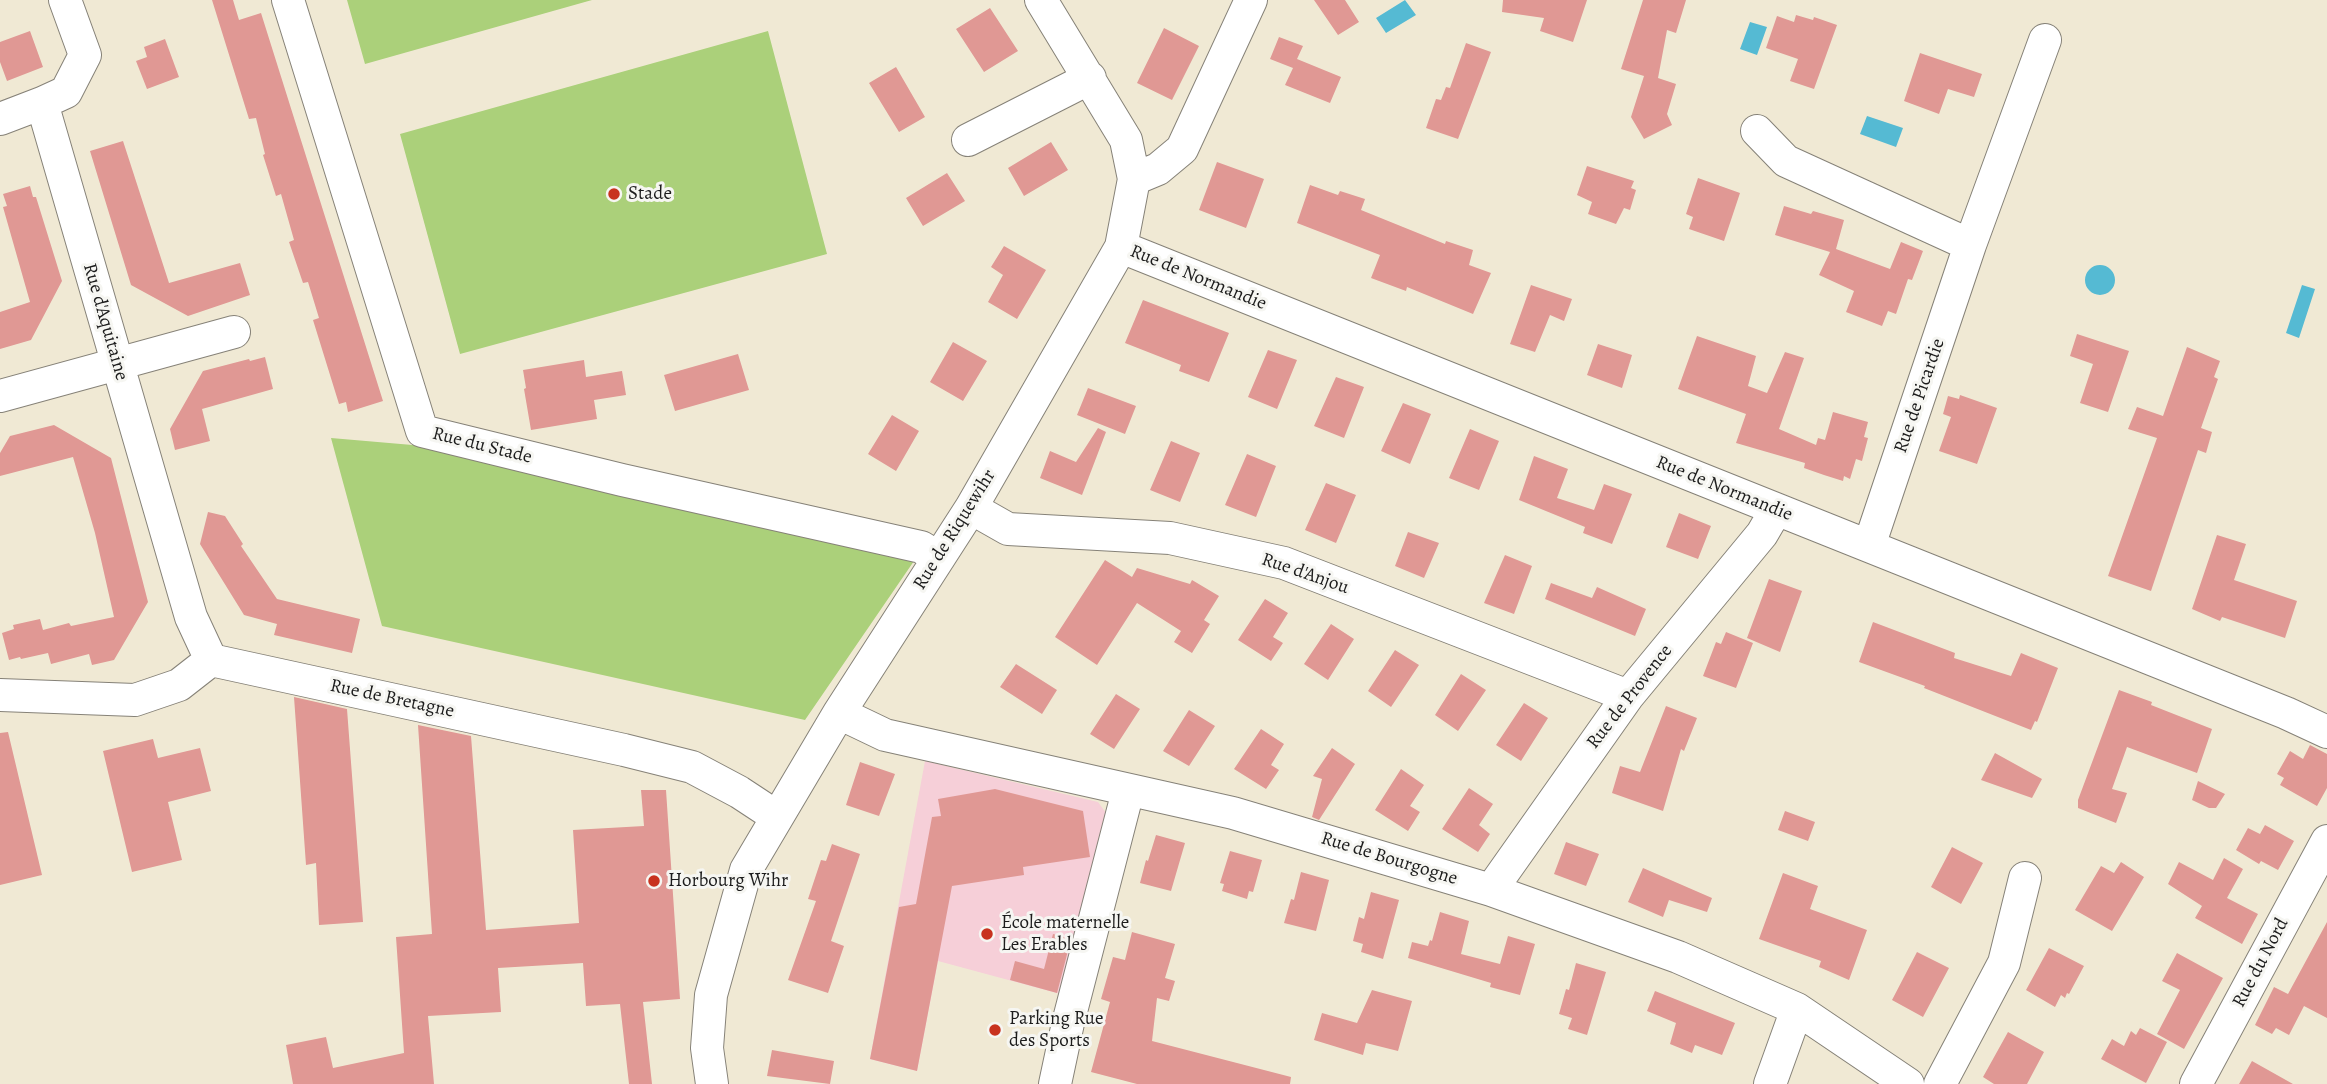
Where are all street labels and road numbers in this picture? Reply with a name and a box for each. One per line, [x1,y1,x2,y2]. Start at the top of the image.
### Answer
street label: Rue de Normandie [1126,240,1270,316]
street label: Rue d'Aquitaine [77,261,133,383]
street label: Rue de Picardie [1890,336,1950,456]
street label: Rue du Stade [430,423,534,469]
street label: Rue de Normandie [1652,451,1796,527]
street label: Rue de Riquewihr [909,466,1001,594]
street label: Rue d'Anjou [1258,548,1352,600]
street label: Rue de Provence [1582,640,1678,754]
street label: Rue de Bretagne [328,675,456,723]
street label: Rue de Bourgogne [1318,827,1460,891]
street label: Rue du Nord [2228,914,2294,1012]

